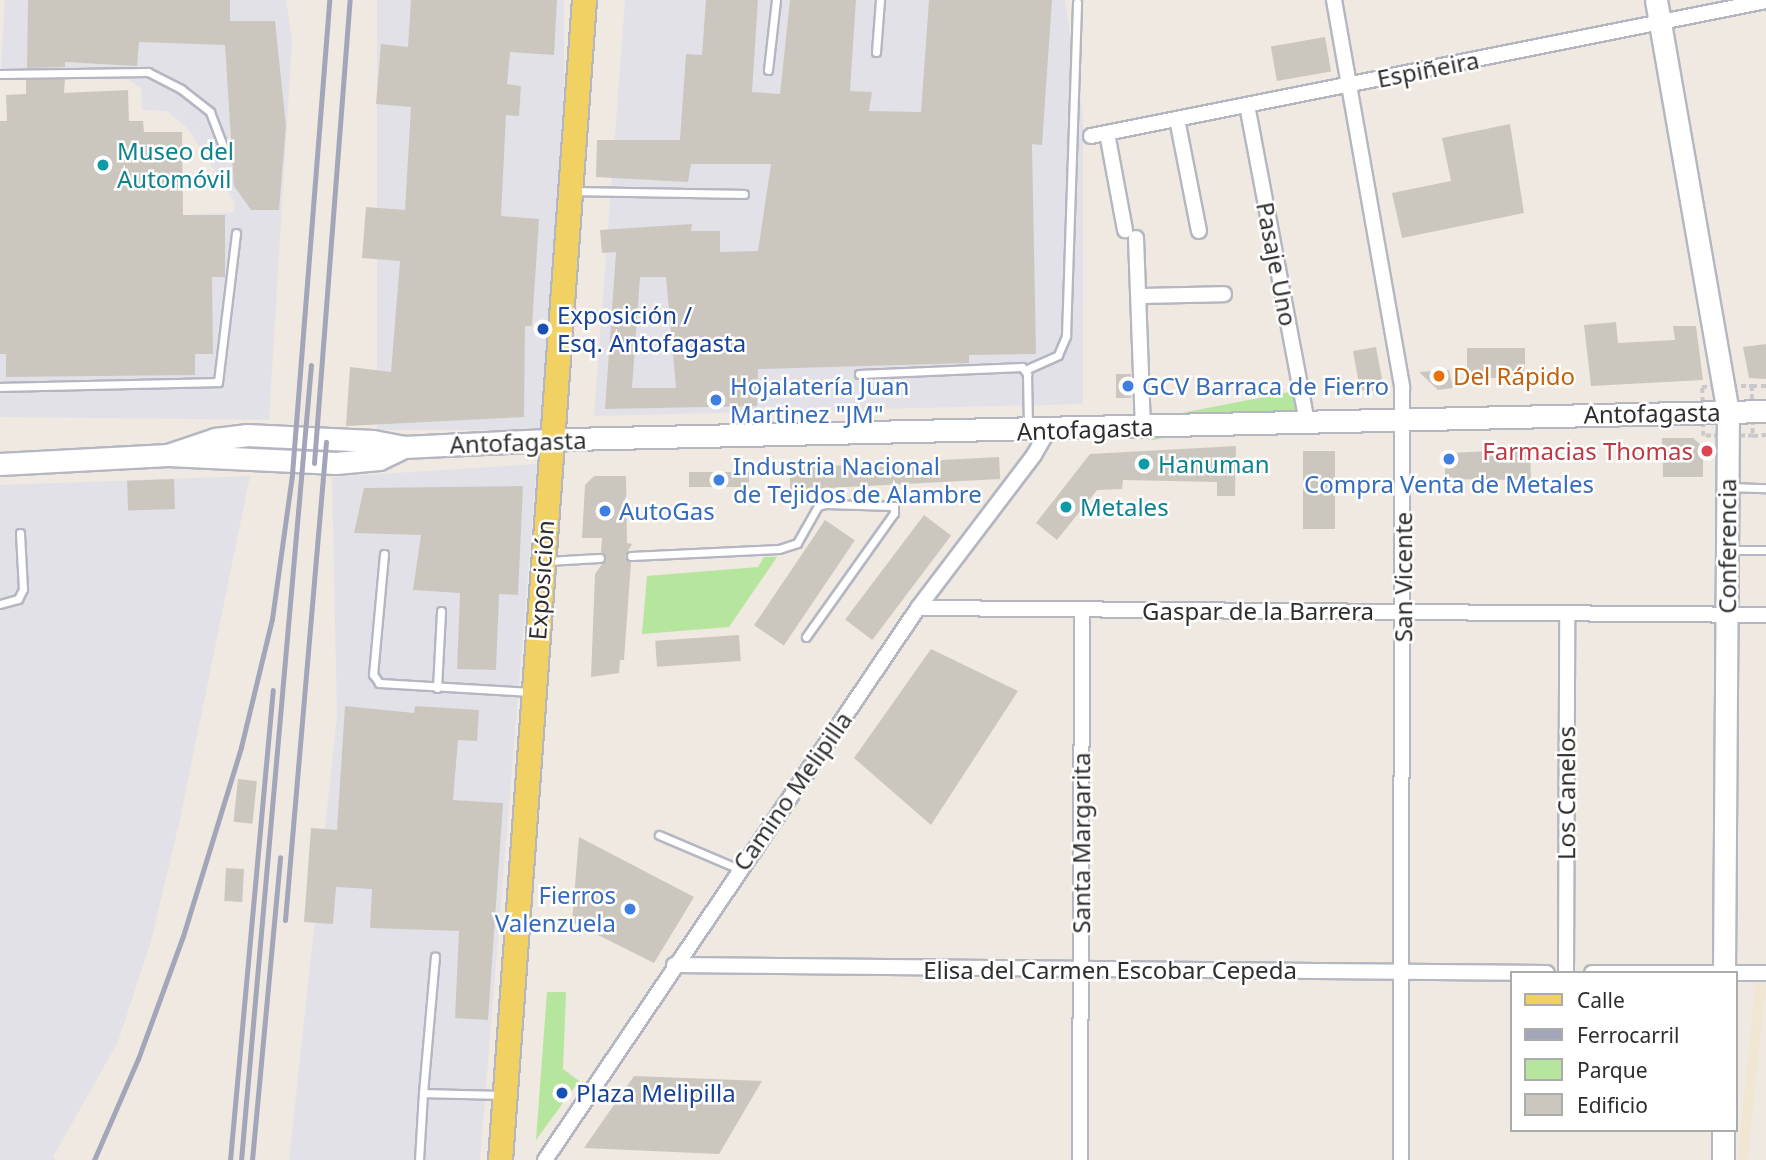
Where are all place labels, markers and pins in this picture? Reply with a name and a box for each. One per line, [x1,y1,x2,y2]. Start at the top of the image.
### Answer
place label: Museo del Automóvil [117,137,234,193]
marker: Museo del Automóvil [95,157,111,173]
place label: Exposición / Esq. Antofagasta [557,301,746,357]
marker: Exposición / Esq. Antofagasta [535,321,551,337]
place label: Del Rápido [1453,362,1575,390]
marker: Del Rápido [1431,368,1447,384]
place label: Hojalatería Juan Martinez "JM" [730,372,909,428]
place label: GCV Barraca de Fierro [1142,372,1389,400]
marker: GCV Barraca de Fierro [1120,378,1136,394]
marker: Hojalatería Juan Martinez "JM" [708,392,724,408]
place label: Farmacias Thomas [1482,437,1693,465]
marker: Farmacias Thomas [1699,443,1715,459]
place label: Hanuman [1158,450,1270,478]
marker: Compra Venta de Metales [1441,451,1457,467]
place label: Industria Nacional de Tejidos de Alambre [733,452,982,508]
marker: Hanuman [1136,456,1152,472]
place label: Compra Venta de Metales [1304,470,1594,498]
marker: Industria Nacional de Tejidos de Alambre [711,472,727,488]
place label: Metales [1080,493,1169,521]
place label: AutoGas [619,497,715,525]
marker: Metales [1058,499,1074,515]
marker: AutoGas [597,503,613,519]
place label: Fierros Valenzuela [495,881,616,937]
marker: Fierros Valenzuela [622,901,638,917]
place label: Plaza Melipilla [576,1079,736,1107]
marker: Plaza Melipilla [554,1085,570,1101]

